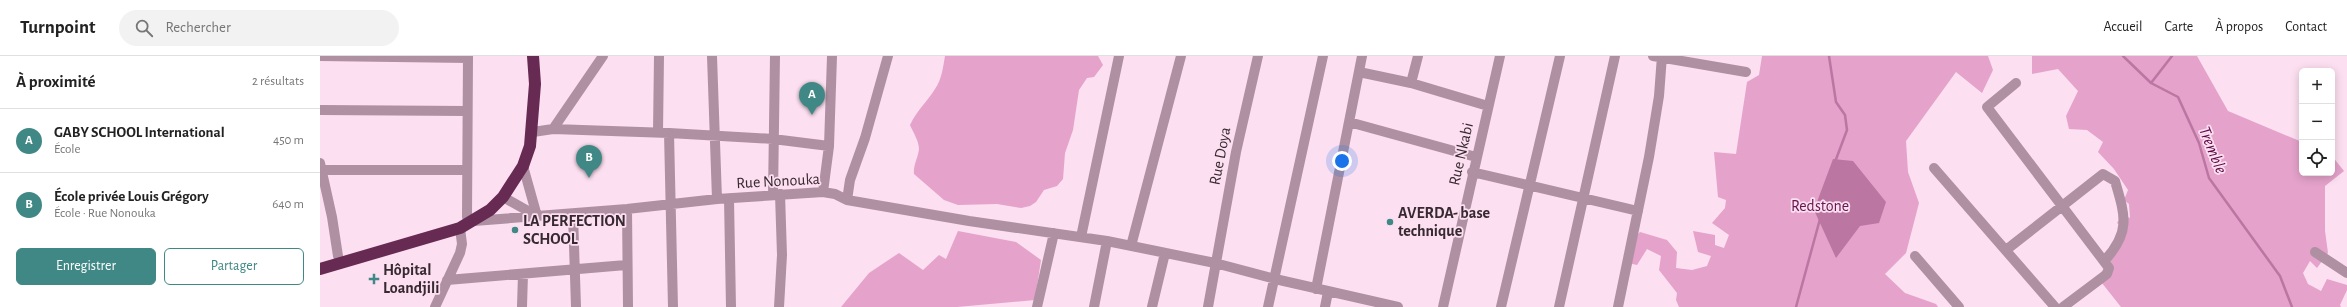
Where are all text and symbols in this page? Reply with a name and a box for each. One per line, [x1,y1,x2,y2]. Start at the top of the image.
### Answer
search box [119,10,399,46]
icon: search [133,17,155,39]
text: Turnpoint [20,18,95,37]
text: Rechercher [165,20,231,35]
text: Accueil [2103,20,2142,34]
text: Carte [2164,20,2193,34]
text: À propos [2215,20,2263,34]
text: Contact [2285,20,2327,34]
map controls [2299,68,2335,176]
button: + [2299,68,2335,104]
text: À proximité [16,73,96,90]
text: 2 résultats [252,75,304,88]
pin: A [799,82,825,115]
button: − [2299,104,2335,140]
street label: Rue Nkabi [1446,121,1476,187]
water label: Tremble [2196,124,2230,176]
text: GABY SCHOOL International [54,125,225,140]
street label: Rue Doya [1207,126,1234,187]
text: A [25,134,33,147]
text: 450 m [273,134,304,147]
button: locate [2299,140,2335,176]
text: École [54,143,81,156]
pin: B [576,145,602,178]
your location [1332,151,1352,171]
street label: Rue Nonouka [736,171,820,191]
text: École privée Louis Grégory [54,189,209,204]
text: B [25,198,33,211]
text: 640 m [272,198,304,211]
park label: Redstone [1791,198,1849,214]
place label: AVERDA- base technique [1398,205,1491,239]
text: École · Rue Nonouka [54,207,156,220]
place label: LA PERFECTION SCHOOL [523,213,626,247]
marker: AVERDA- base technique [1385,217,1395,227]
marker: LA PERFECTION SCHOOL [510,225,520,235]
button: Enregistrer [16,248,156,285]
button: Partager [164,248,304,285]
place label: Hôpital Loandjili [383,262,439,297]
marker: Hôpital Loandjili [368,273,380,285]

